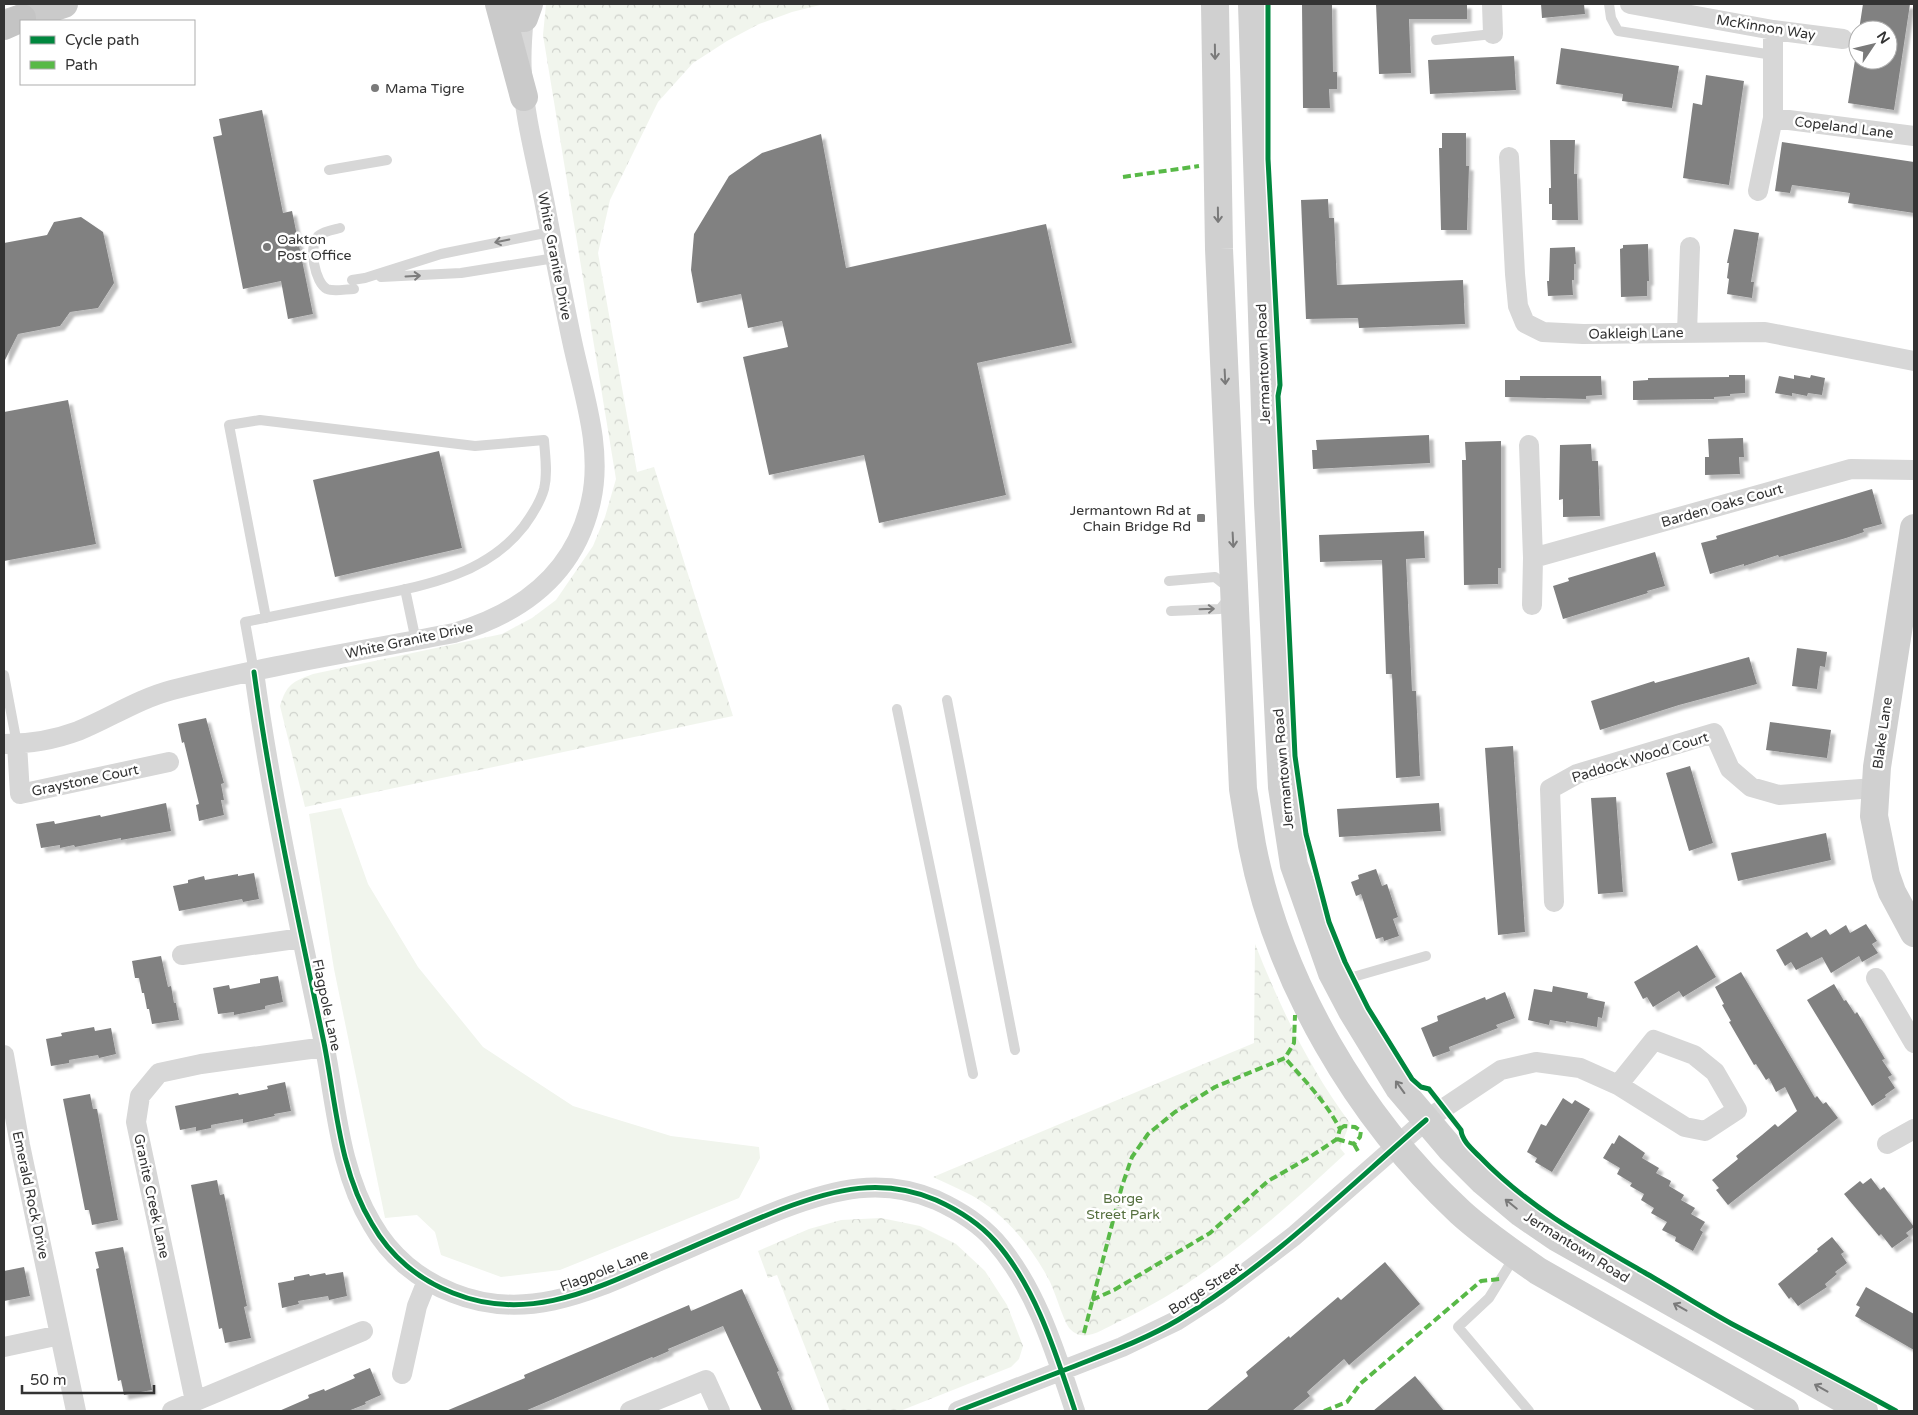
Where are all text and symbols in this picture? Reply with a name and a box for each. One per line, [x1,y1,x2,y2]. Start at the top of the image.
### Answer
street label: McKinnon Way [1715,11,1817,44]
legend [20,20,195,85]
north arrow [1848,20,1898,70]
text: N [1873,28,1893,47]
text: Cycle path [65,31,139,49]
one-way arrow [1211,44,1220,60]
text: Path [65,56,98,74]
place label: Mama Tigre [385,80,465,97]
marker: Mama Tigre [369,82,381,94]
street label: Copeland Lane [1794,113,1894,142]
street label: White Granite Drive [534,191,575,322]
one-way arrow [1213,206,1223,223]
place label: Oakton Post Office [277,231,352,264]
one-way arrow [495,237,511,246]
marker: Oakton Post Office [261,241,273,253]
one-way arrow [405,271,421,280]
street label: Jermantown Road [1253,303,1274,425]
street label: Oakleigh Lane [1588,324,1684,343]
one-way arrow [1220,369,1230,385]
street label: Barden Oaks Court [1659,480,1786,531]
place label: Jermantown Rd at Chain Bridge Rd [1070,502,1192,535]
marker: Jermantown Rd at Chain Bridge Rd [1195,512,1207,524]
one-way arrow [1228,531,1237,547]
one-way arrow [1199,605,1215,614]
street label: White Granite Drive [344,619,475,662]
street label: Blake Lane [1869,696,1896,770]
street label: Jermantown Road [1270,708,1297,830]
street label: Paddock Wood Court [1570,728,1711,786]
street label: Graystone Court [30,761,141,800]
street label: Flagpole Lane [308,958,345,1053]
one-way arrow [1394,1081,1405,1094]
street label: Emerald Rock Drive [9,1130,52,1261]
street label: Granite Creek Lane [130,1132,173,1260]
park label: Borge Street Park [1086,1190,1160,1223]
one-way arrow [1505,1199,1518,1210]
street label: Jermantown Road [1521,1208,1633,1287]
street label: Flagpole Lane [558,1246,651,1295]
street label: Borge Street [1166,1258,1246,1318]
one-way arrow [1673,1302,1688,1311]
scale bar [22,1362,155,1394]
text: 50 m [30,1371,67,1389]
one-way arrow [1814,1382,1829,1392]

